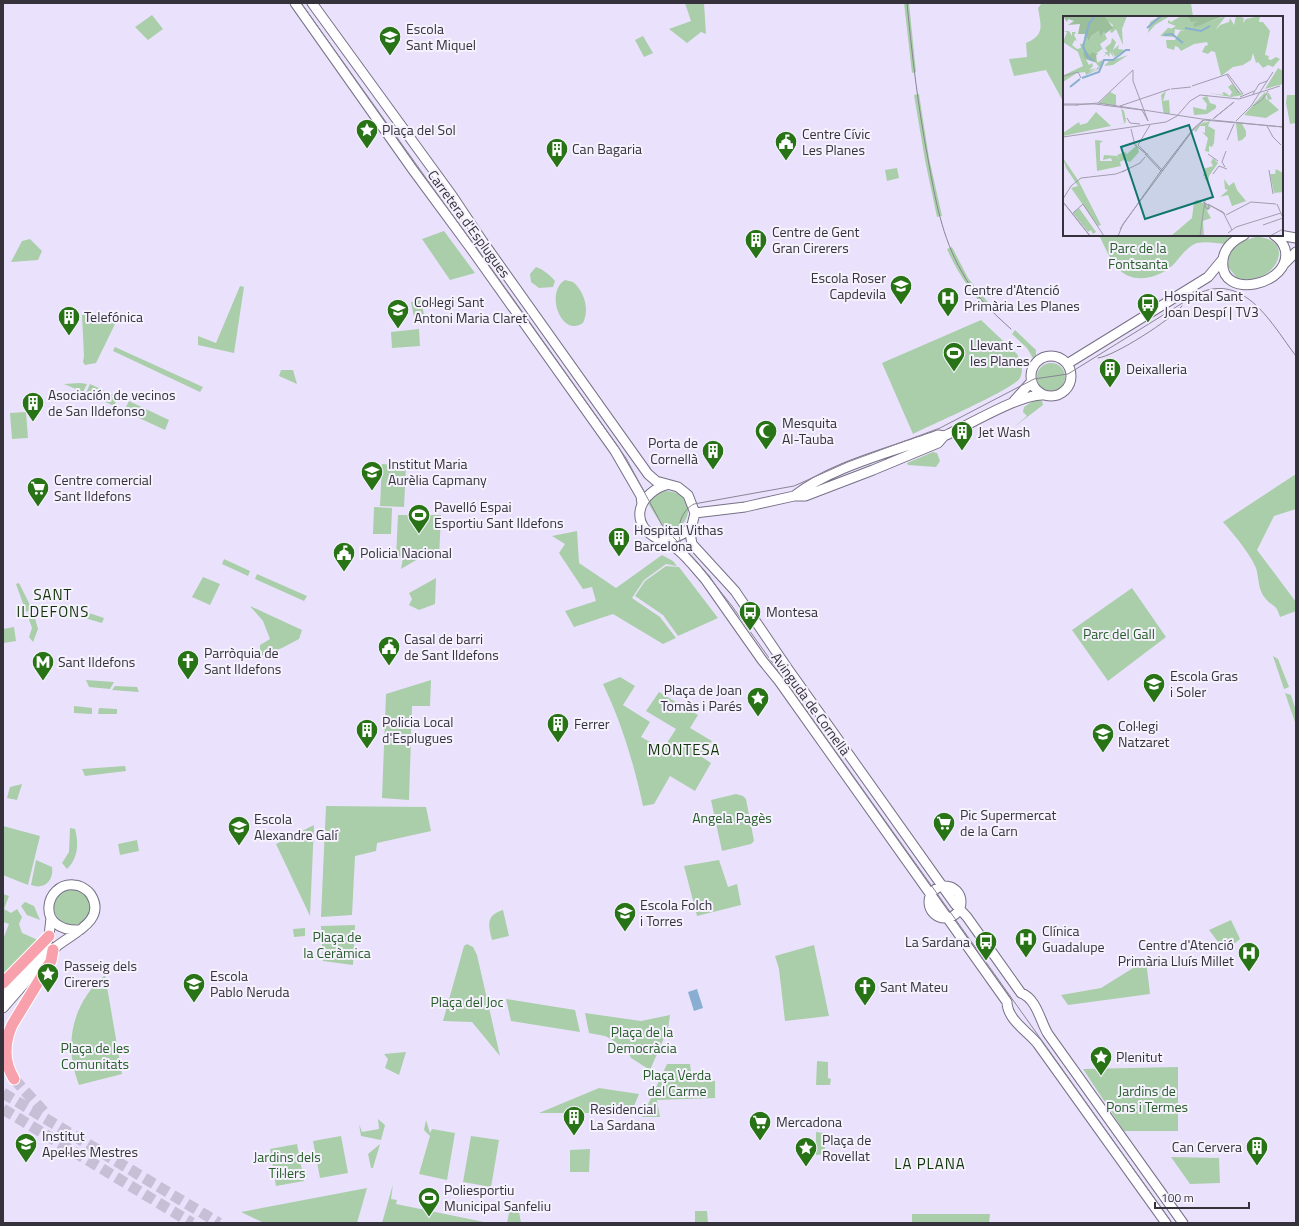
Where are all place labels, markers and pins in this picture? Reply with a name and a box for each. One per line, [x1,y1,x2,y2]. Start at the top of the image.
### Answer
place label: Escola Sant Miquel [406,18,476,55]
school or university icon: Escola Sant Miquel [377,24,403,57]
place icon: Plaça del Sol [354,117,380,150]
place label: Plaça del Sol [382,119,456,140]
place label: Centre Cívic Les Planes [802,123,870,160]
public building icon: Centre Cívic Les Planes [773,129,799,162]
building icon: Can Bagaria [544,136,570,169]
place label: Can Bagaria [572,138,642,159]
place label: Centre de Gent Gran Cirerers [772,221,860,258]
building icon: Centre de Gent Gran Cirerers [743,227,769,260]
place label: Escola Roser Capdevila [811,267,886,304]
school or university icon: Escola Roser Capdevila [888,273,914,306]
place label: Centre d'Atenció Primària Les Planes [964,279,1080,316]
hospital icon: Centre d'Atenció Primària Les Planes [935,285,961,318]
place label: Hospital Sant Joan Despí | TV3 [1164,285,1259,322]
place label: Col·legi Sant Antoni Maria Claret [414,291,527,328]
bus stop icon: Hospital Sant Joan Despí | TV3 [1135,291,1161,324]
school or university icon: Col·legi Sant Antoni Maria Claret [385,297,411,330]
building icon: Telefónica [56,304,82,337]
place label: Telefónica [84,306,143,327]
place label: Llevant - les Planes [970,334,1030,371]
sports icon: Llevant - les Planes [941,340,967,373]
building icon: Deixalleria [1097,356,1123,389]
place label: Deixalleria [1126,358,1187,379]
place label: Asociación de vecinos de San Ildefonso [48,384,175,421]
building icon: Asociación de vecinos de San Ildefonso [20,390,46,423]
place label: Mesquita Al-Tauba [782,412,837,449]
mosque icon: Mesquita Al-Tauba [753,418,779,451]
building icon: Jet Wash [949,419,975,452]
place label: Jet Wash [978,421,1030,442]
place label: Porta de Cornellà [648,432,698,469]
building icon: Porta de Cornellà [700,438,726,471]
place label: Institut Maria Aurèlia Capmany [388,453,487,490]
school or university icon: Institut Maria Aurèlia Capmany [359,459,385,492]
place label: Centre comercial Sant Ildefons [54,469,152,506]
supermarket icon: Centre comercial Sant Ildefons [25,475,51,508]
place label: Pavelló Espai Esportiu Sant Ildefons [434,496,564,533]
sports icon: Pavelló Espai Esportiu Sant Ildefons [406,502,432,535]
place label: Hospital Vithas Barcelona [634,519,723,556]
building icon: Hospital Vithas Barcelona [606,525,632,558]
public building icon: Policia Nacional [331,540,357,573]
place label: Policia Nacional [360,542,452,563]
bus stop icon: Montesa [737,599,763,632]
place label: Montesa [766,601,818,622]
place label: Casal de barri de Sant Ildefons [404,628,499,665]
public building icon: Casal de barri de Sant Ildefons [376,634,402,667]
place label: Parròquia de Sant Ildefons [204,642,281,679]
church icon: Parròquia de Sant Ildefons [175,648,201,681]
metro station icon: Sant Ildefons [30,649,56,682]
place label: Sant Ildefons [58,651,135,672]
place label: Escola Gras i Soler [1170,665,1238,702]
school or university icon: Escola Gras i Soler [1141,671,1167,704]
place label: Plaça de Joan Tomàs i Parés [661,679,742,716]
place icon: Plaça de Joan Tomàs i Parés [745,685,771,718]
place label: Policia Local d'Esplugues [382,711,454,748]
building icon: Ferrer [545,711,571,744]
place label: Ferrer [574,713,610,734]
place label: Col·legi Natzaret [1118,715,1170,752]
building icon: Policia Local d'Esplugues [354,717,380,750]
school or university icon: Col·legi Natzaret [1090,721,1116,754]
place label: Pic Supermercat de la Carn [960,804,1056,841]
place label: Escola Alexandre Galí [254,808,339,845]
supermarket icon: Pic Supermercat de la Carn [931,810,957,843]
school or university icon: Escola Alexandre Galí [226,814,252,847]
place label: Escola Folch i Torres [640,894,712,931]
school or university icon: Escola Folch i Torres [612,900,638,933]
place label: Clínica Guadalupe [1042,920,1105,957]
hospital icon: Clínica Guadalupe [1013,926,1039,959]
bus stop icon: La Sardana [973,929,999,962]
place label: La Sardana [905,931,970,952]
place label: Centre d'Atenció Primària Lluís Millet [1118,934,1234,971]
hospital icon: Centre d'Atenció Primària Lluís Millet [1236,940,1262,973]
place label: Passeig dels Cirerers [64,955,137,992]
place icon: Passeig dels Cirerers [35,961,61,994]
place label: Escola Pablo Neruda [210,965,289,1002]
school or university icon: Escola Pablo Neruda [181,971,207,1004]
church icon: Sant Mateu [852,974,878,1007]
place label: Sant Mateu [880,976,948,997]
place icon: Plenitut [1088,1044,1114,1077]
place label: Plenitut [1116,1046,1163,1067]
place label: Residencial La Sardana [590,1098,657,1135]
building icon: Residencial La Sardana [561,1104,587,1137]
supermarket icon: Mercadona [747,1109,773,1142]
place label: Mercadona [776,1111,842,1132]
place label: Institut Apel·les Mestres [42,1125,138,1162]
place label: Plaça de Rovellat [822,1129,871,1166]
school or university icon: Institut Apel·les Mestres [13,1131,39,1164]
building icon: Can Cervera [1244,1134,1270,1167]
place icon: Plaça de Rovellat [793,1135,819,1168]
place label: Can Cervera [1172,1136,1242,1157]
place label: Poliesportiu Municipal Sanfeliu [444,1179,551,1216]
sports icon: Poliesportiu Municipal Sanfeliu [416,1185,442,1218]

